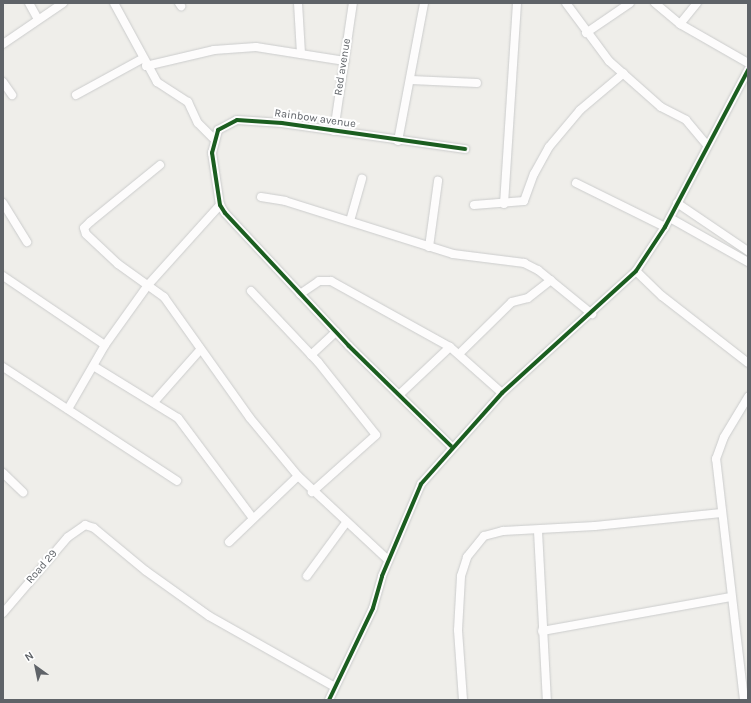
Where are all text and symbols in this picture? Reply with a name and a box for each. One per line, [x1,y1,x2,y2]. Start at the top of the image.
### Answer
street label: Red avenue [332,37,354,97]
street label: Rainbow avenue [273,107,357,131]
street label: Road 29 [24,547,60,587]
north arrow [16,647,56,687]
text: N [22,649,36,664]

